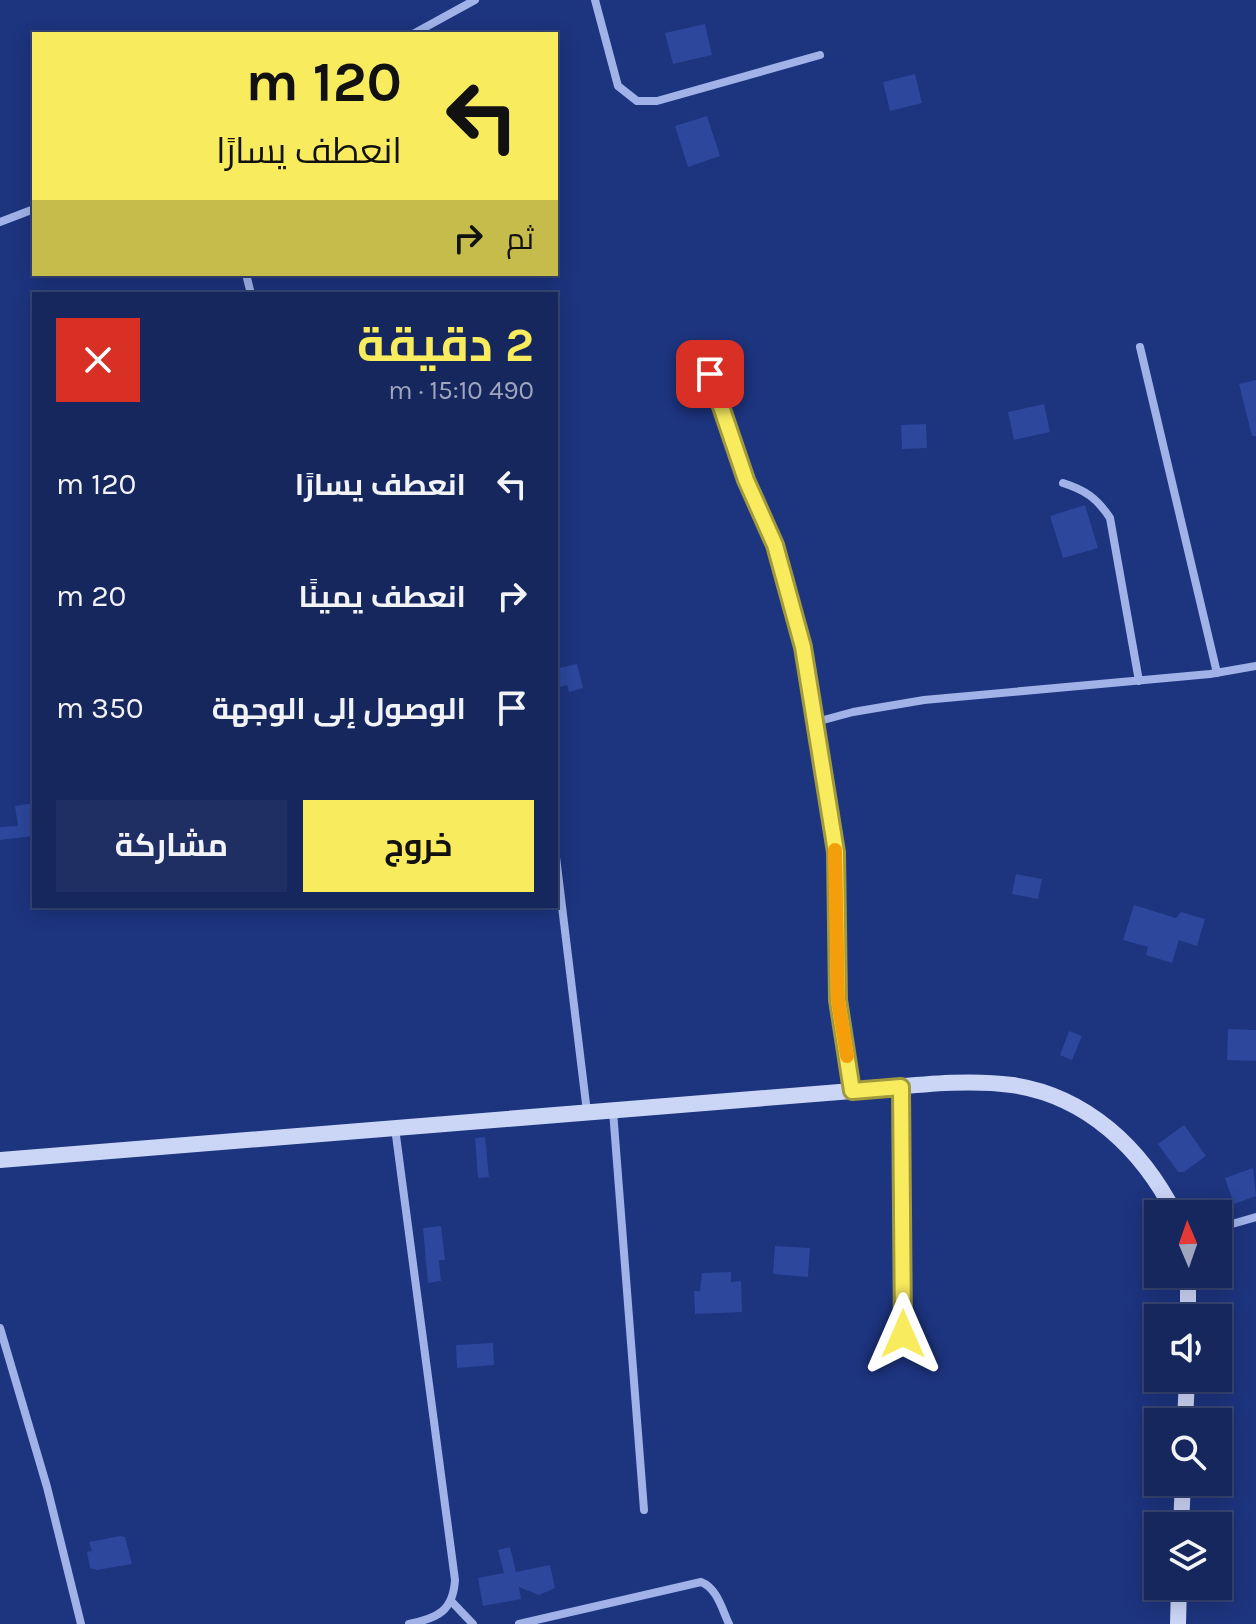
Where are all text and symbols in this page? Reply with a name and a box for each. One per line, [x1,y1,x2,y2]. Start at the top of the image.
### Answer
text: 120 m [245,49,402,114]
icon: left [430,64,534,168]
text: انعطف يسارًا [216,130,402,172]
icon: right [446,216,490,260]
text: ثم [506,221,534,257]
text: 2 دقيقة [357,317,534,373]
button: close [56,318,140,402]
pin [676,340,744,408]
icon: arrive [688,352,732,396]
text: 490 m · 15:10 [388,375,534,406]
icon: left [490,462,534,506]
text: 120 m [56,466,136,502]
text: انعطف يسارًا [295,467,466,503]
icon: right [490,574,534,618]
text: 20 m [56,578,126,614]
text: انعطف يمينًا [298,579,466,615]
icon: arrive [490,686,534,730]
text: 350 m [56,690,144,726]
text: الوصول إلى الوجهة [212,691,466,727]
button: مشاركة [56,800,287,892]
button: خروج [303,800,534,892]
north arrow [1144,1200,1232,1288]
map controls [1144,1200,1232,1600]
position arrow [861,1292,945,1376]
button: sound [1144,1304,1232,1392]
button: search [1144,1408,1232,1496]
button: layers [1144,1512,1232,1600]

